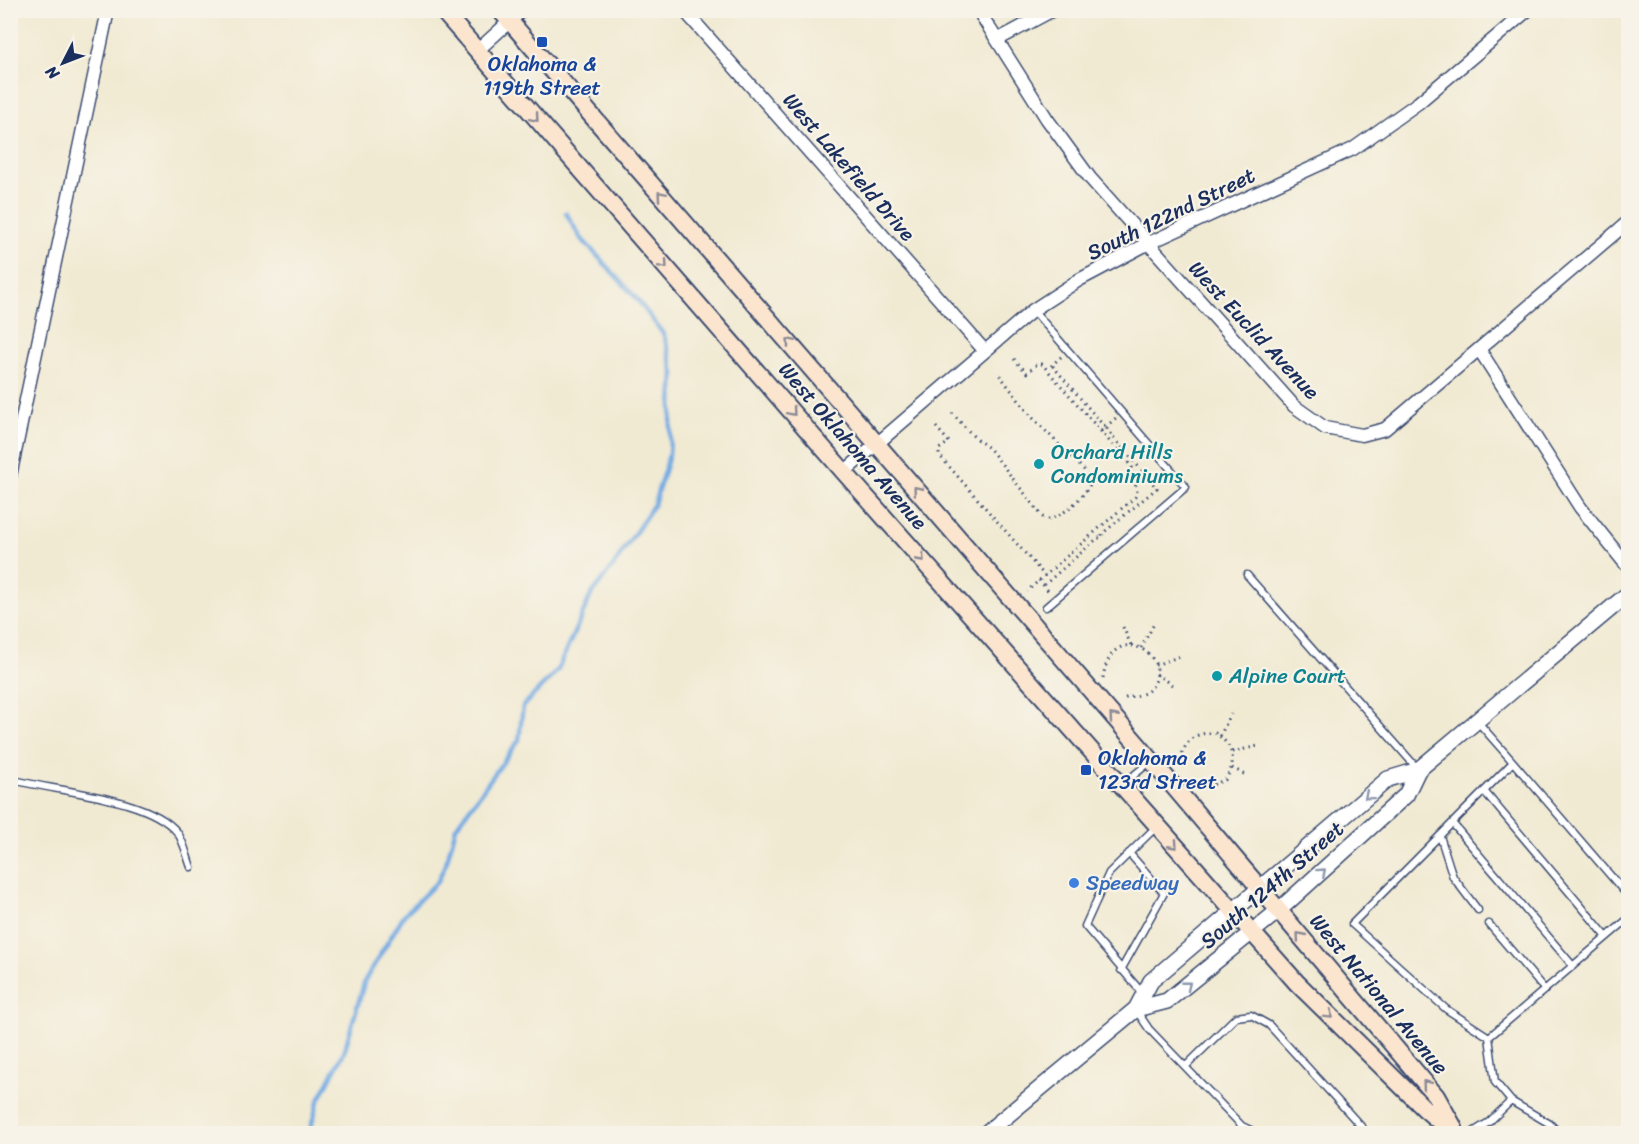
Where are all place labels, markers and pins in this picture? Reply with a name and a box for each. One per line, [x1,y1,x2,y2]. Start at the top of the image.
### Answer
marker: Oklahoma & 119th Street [535,35,549,49]
place label: Oklahoma & 119th Street [483,45,601,107]
place label: Orchard Hills Condominiums [1051,433,1183,495]
marker: Orchard Hills Condominiums [1032,457,1046,471]
place label: Alpine Court [1228,657,1346,695]
marker: Alpine Court [1210,669,1224,683]
place label: Oklahoma & 123rd Street [1098,739,1217,801]
marker: Oklahoma & 123rd Street [1079,763,1093,777]
place label: Speedway [1086,864,1179,902]
marker: Speedway [1067,876,1081,890]

